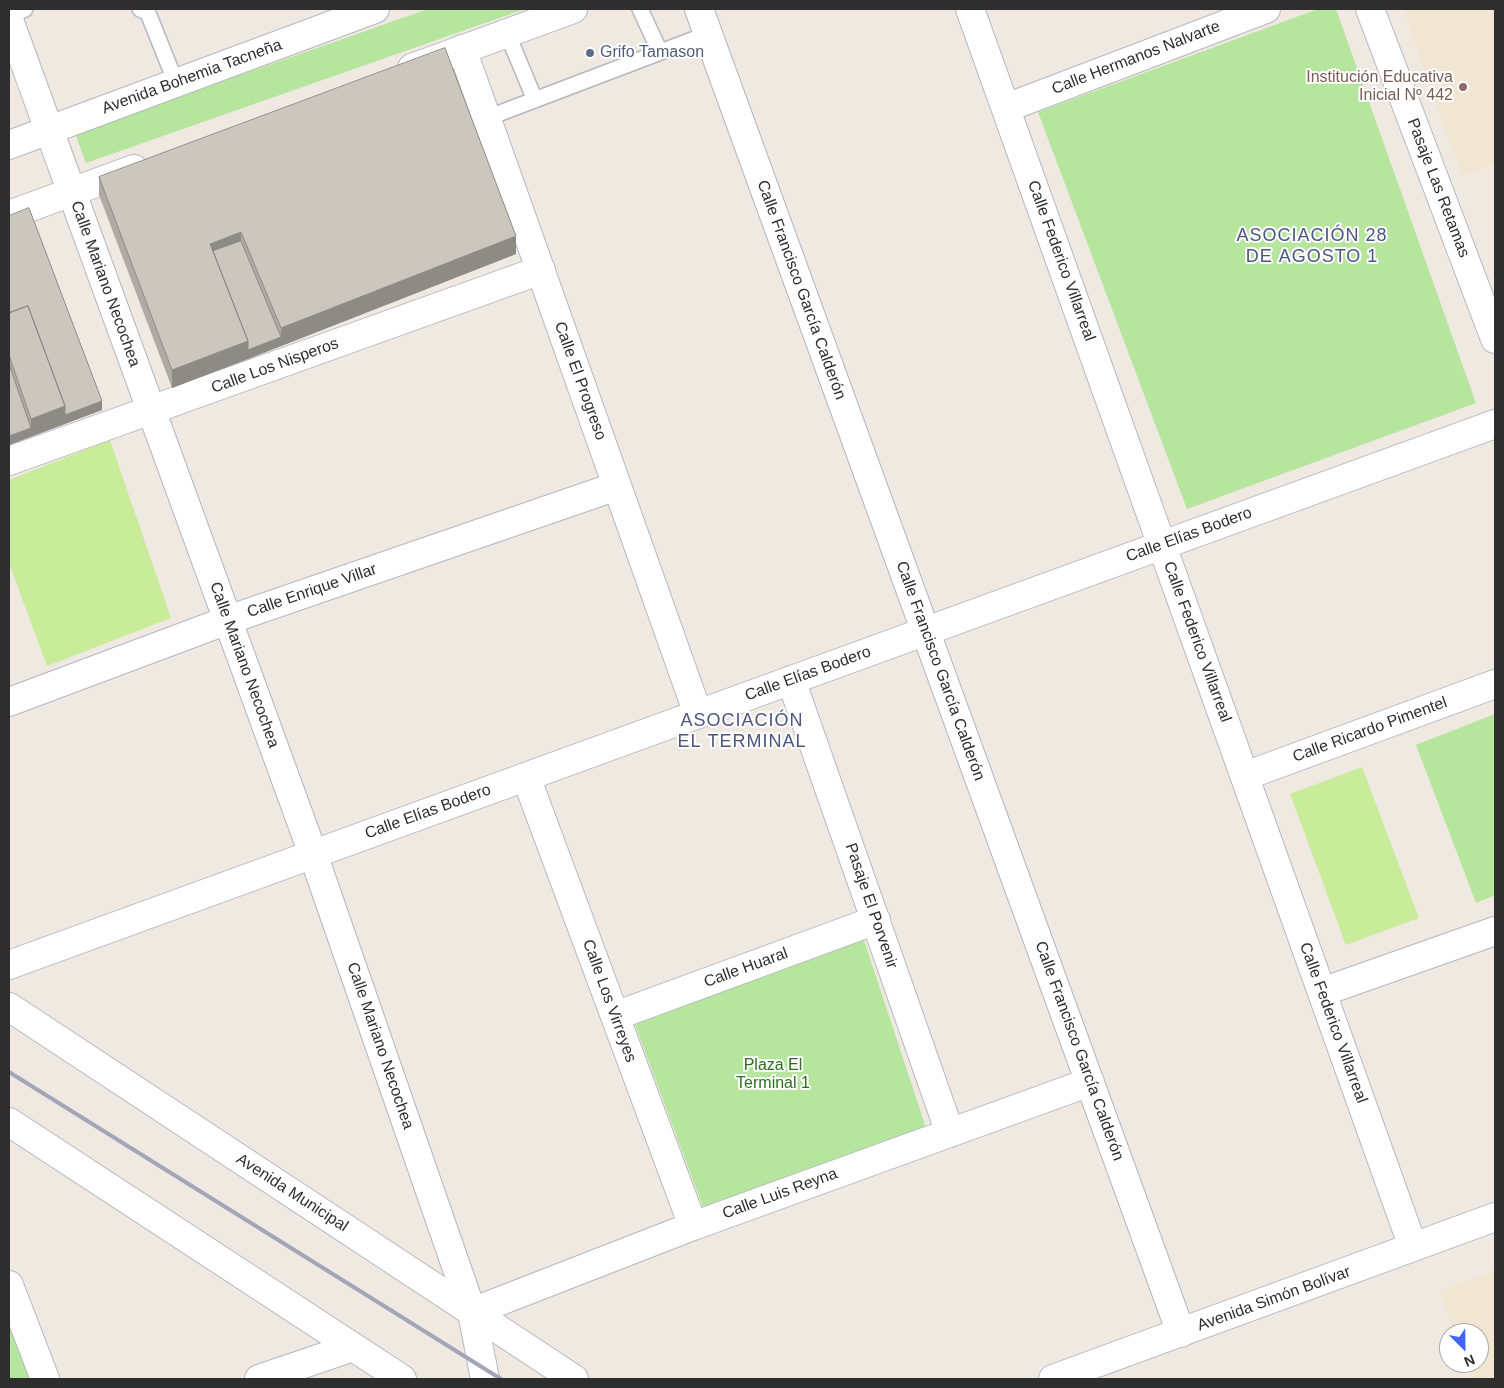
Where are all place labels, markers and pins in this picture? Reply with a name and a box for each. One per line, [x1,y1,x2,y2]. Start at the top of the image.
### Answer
place label: Grifo Tamason [600,43,704,63]
marker: Grifo Tamason [584,47,596,59]
place label: Institución Educativa Inicial Nº 442 [1306,68,1453,106]
marker: Institución Educativa Inicial Nº 442 [1457,81,1469,93]

